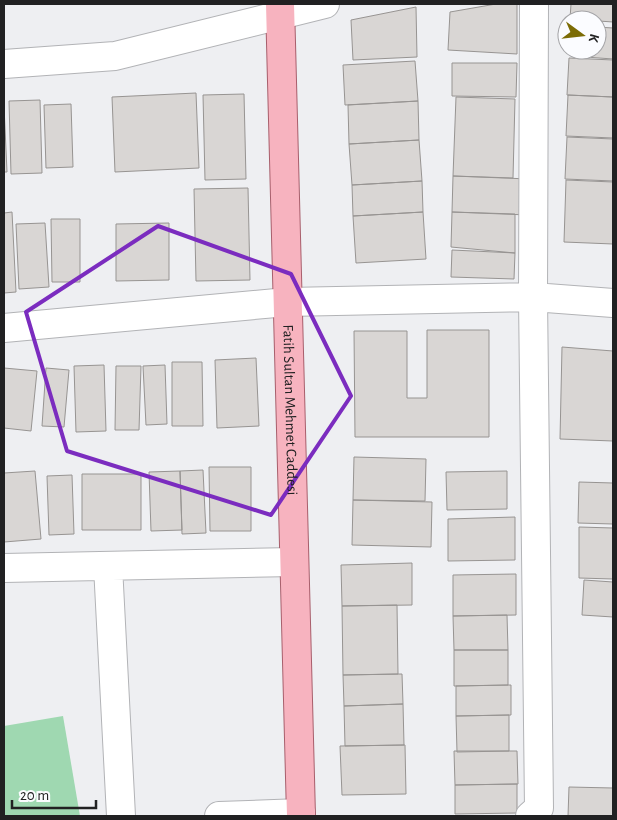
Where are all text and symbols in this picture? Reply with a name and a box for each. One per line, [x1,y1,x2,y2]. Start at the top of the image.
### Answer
north arrow [557,10,607,60]
text: K [586,32,601,45]
street label: Fatih Sultan Mehmet Caddesi [281,324,300,495]
scale bar [12,778,96,810]
text: 20 m [20,788,49,803]

